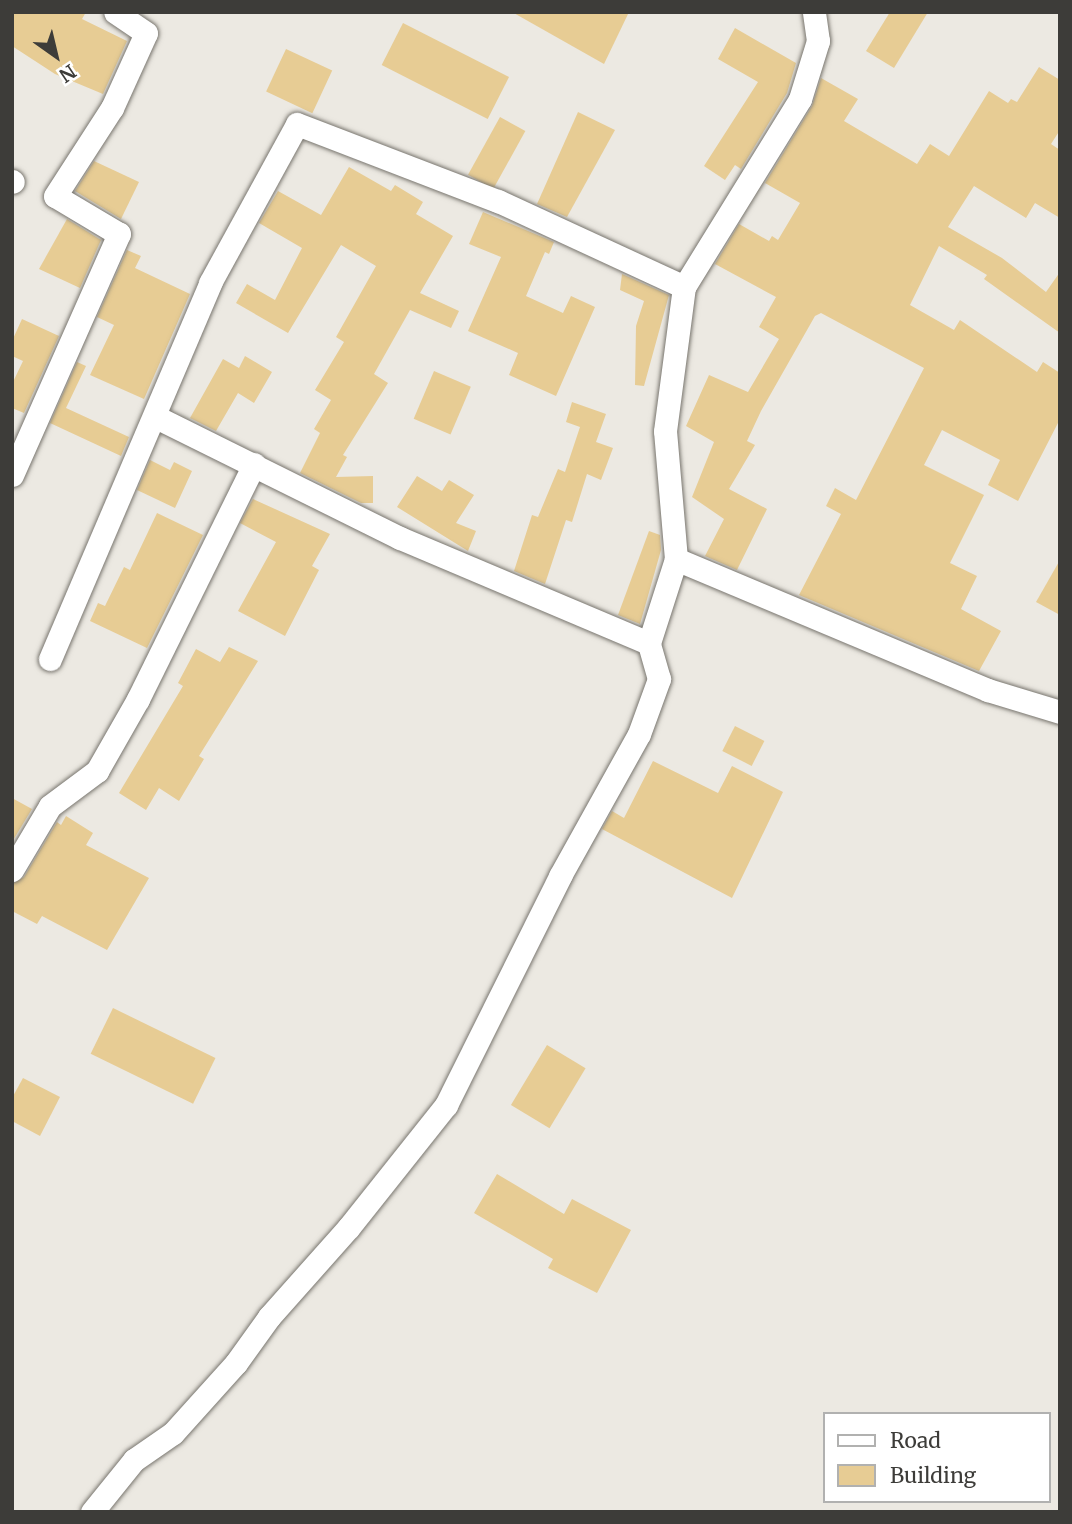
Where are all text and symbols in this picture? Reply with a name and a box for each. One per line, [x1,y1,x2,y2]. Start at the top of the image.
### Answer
north arrow [21,21,91,91]
text: N [55,59,81,88]
legend [824,1412,1051,1503]
text: Road [890,1427,941,1454]
text: Building [890,1462,976,1489]

